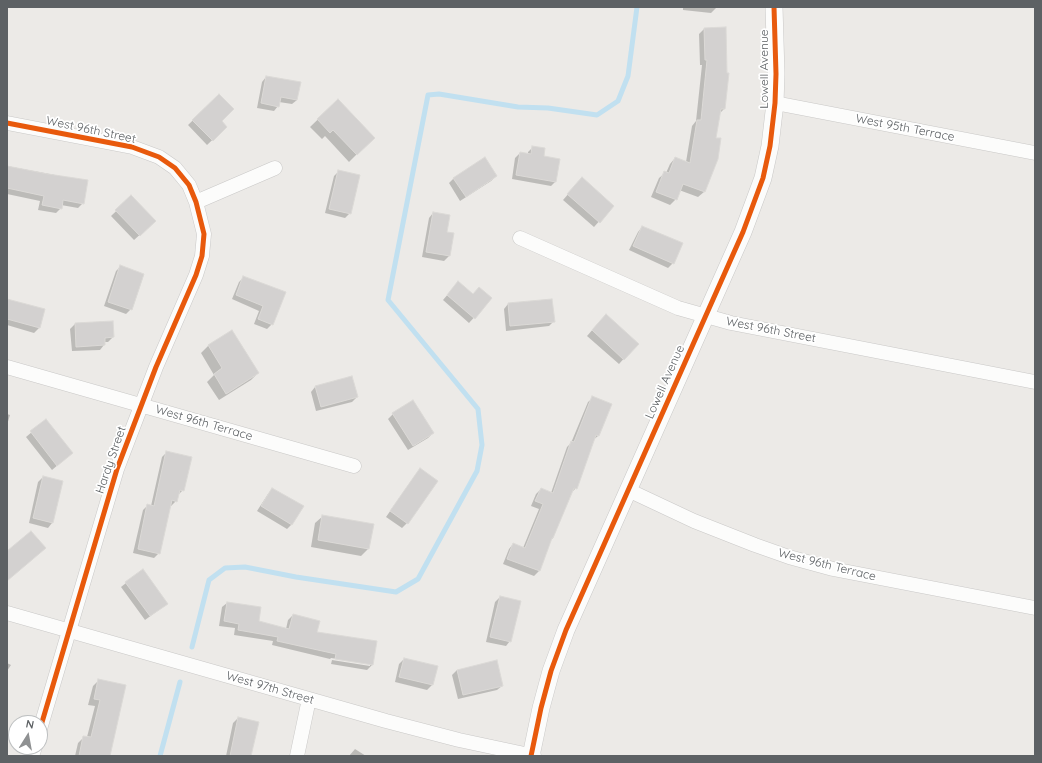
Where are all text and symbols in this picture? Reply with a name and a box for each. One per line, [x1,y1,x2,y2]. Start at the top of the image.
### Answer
street label: Lowell Avenue [757,29,771,109]
street label: West 95th Terrace [854,111,956,145]
street label: West 96th Street [45,113,137,147]
street label: West 96th Street [725,314,817,346]
street label: Lowell Avenue [642,343,688,421]
street label: West 96th Terrace [154,402,254,444]
street label: Hardy Street [93,424,129,496]
street label: West 96th Terrace [777,546,877,584]
street label: West 97th Street [224,669,316,707]
north arrow [8,715,48,755]
text: N [25,717,35,732]

